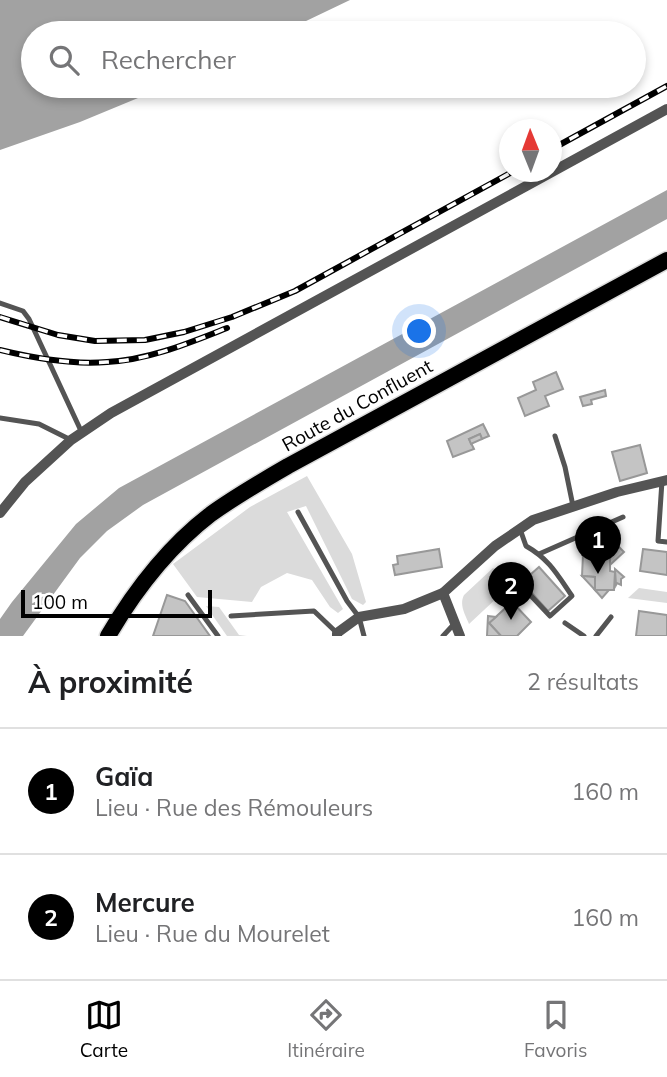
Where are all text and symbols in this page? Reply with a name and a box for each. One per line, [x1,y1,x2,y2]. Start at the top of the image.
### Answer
search box [21,21,646,98]
icon: search [45,41,83,79]
text: Rechercher [101,43,236,76]
north arrow [499,119,562,182]
your location [402,314,436,348]
street label: Route du Confluent [278,354,437,456]
pin: 1 [575,516,621,574]
pin: 2 [488,562,534,620]
scale bar [21,587,212,619]
text: 100 m [32,590,88,614]
text: À proximité [28,663,193,701]
text: 2 résultats [527,667,639,696]
text: Gaïa [95,760,153,793]
text: 1 [44,777,58,806]
text: 160 m [571,777,639,806]
text: Lieu · Rue des Rémouleurs [95,793,373,822]
text: Mercure [95,886,195,919]
text: 2 [44,903,58,932]
text: 160 m [571,903,639,932]
text: Lieu · Rue du Mourelet [95,919,330,948]
tab: Carte [80,996,128,1062]
tab: Itinéraire [287,996,365,1062]
tab: Favoris [524,996,587,1062]

